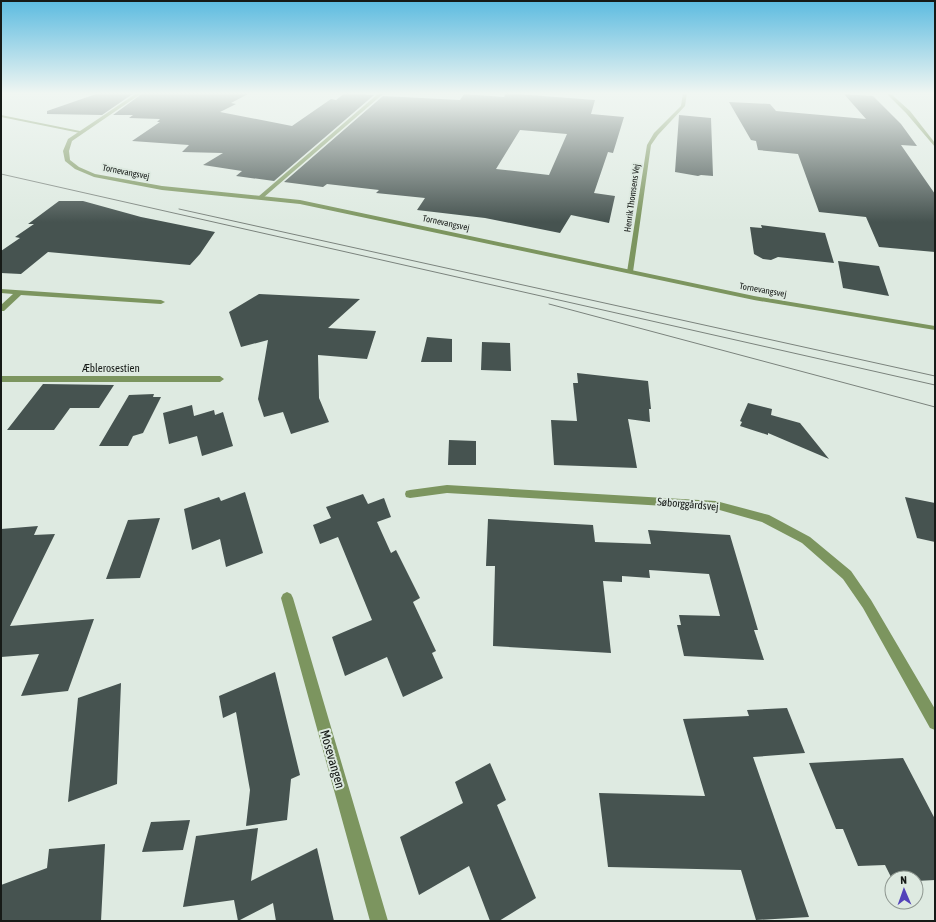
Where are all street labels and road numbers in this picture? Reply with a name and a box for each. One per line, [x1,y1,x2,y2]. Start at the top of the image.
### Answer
street label: Tornevangsvej [102,163,150,181]
street label: Henrik Thomsens Vej [622,163,642,233]
street label: Tornevangsvej [422,213,470,233]
street label: Tornevangsvej [739,281,787,299]
street label: Æblerosestien [82,362,140,374]
street label: Søborggårdsvej [657,495,719,513]
street label: Mosevangen [317,728,348,790]

